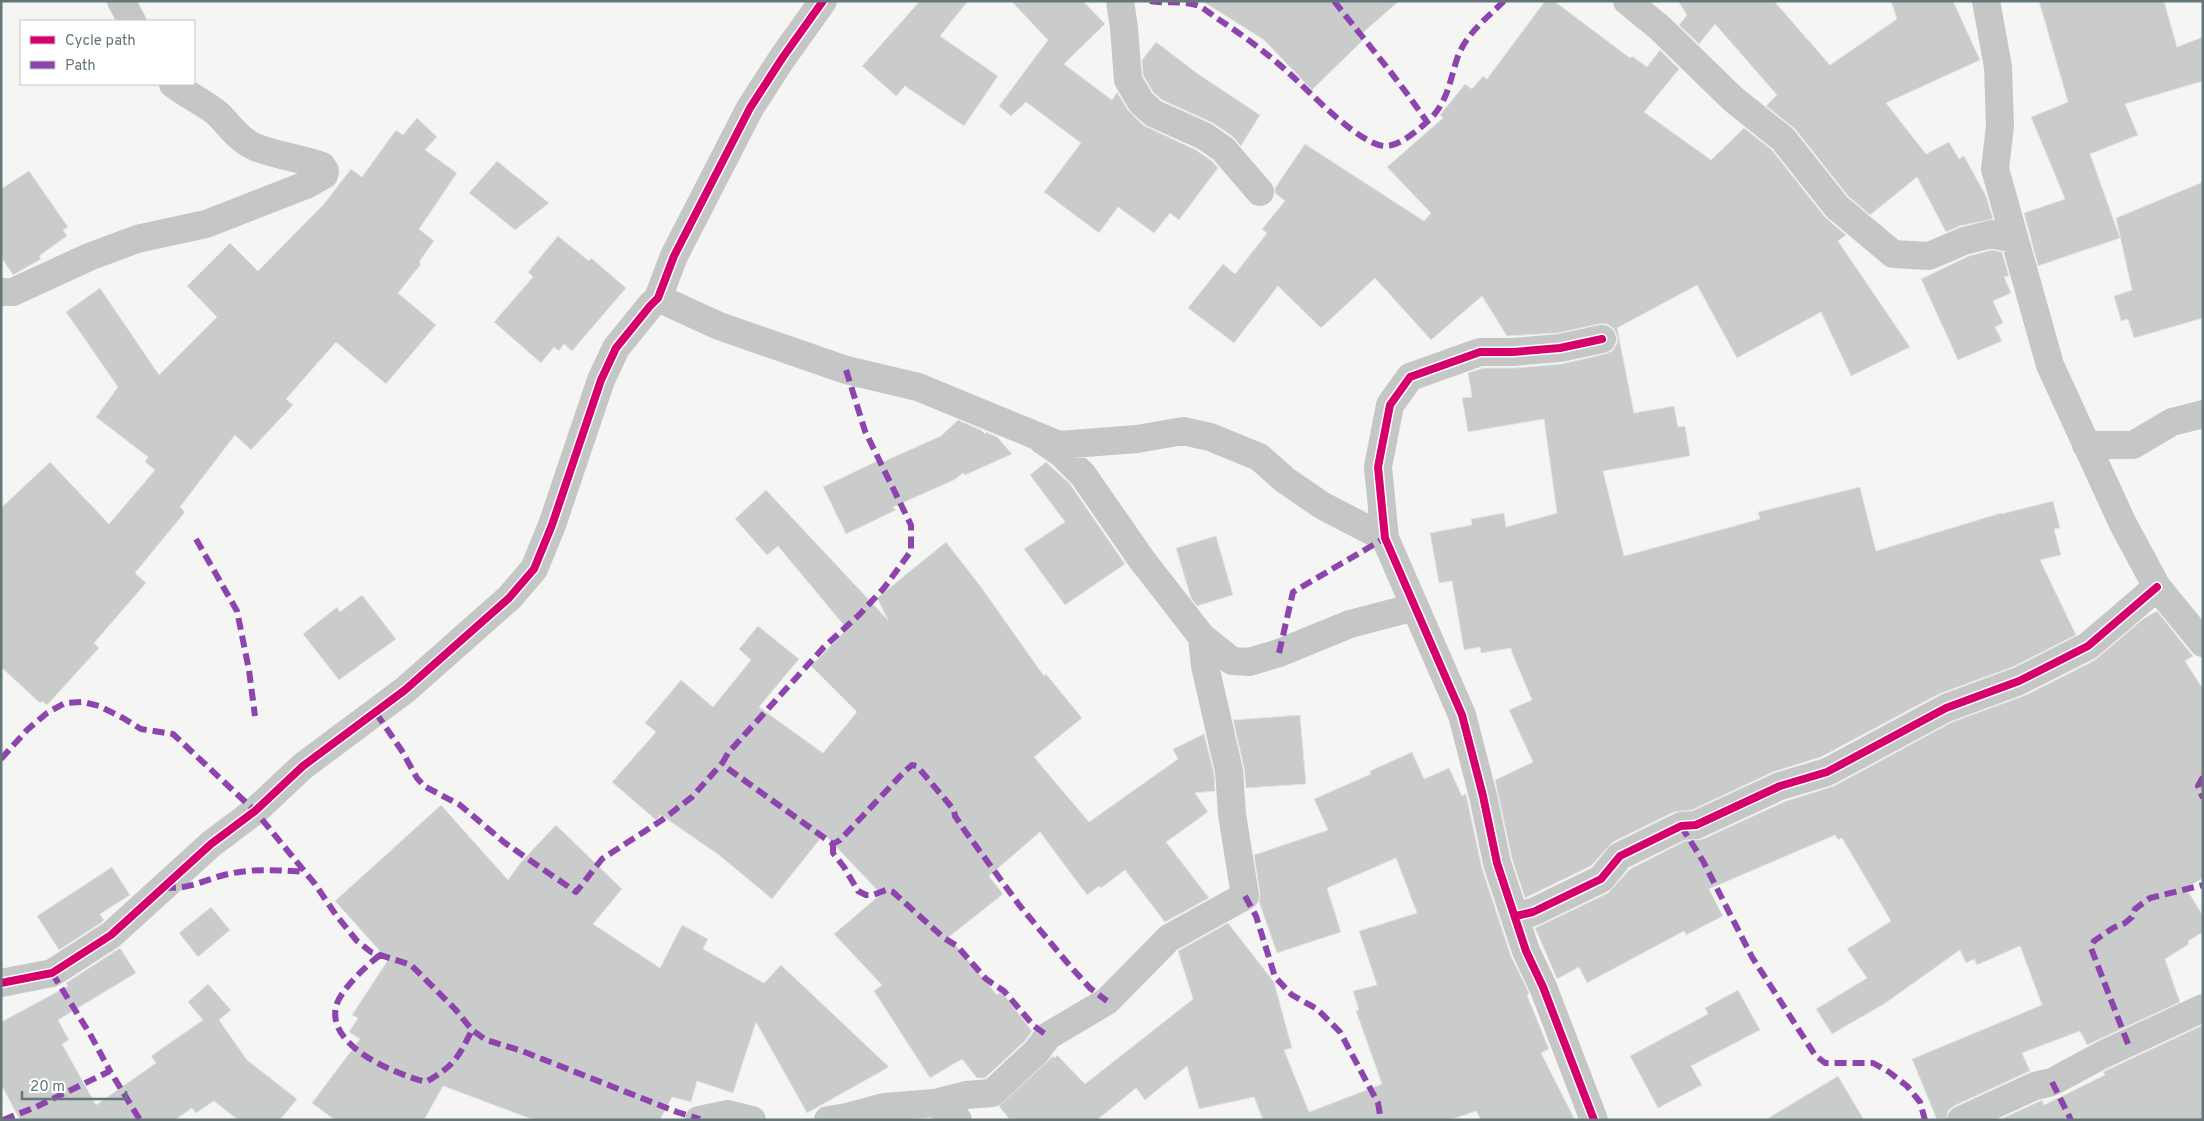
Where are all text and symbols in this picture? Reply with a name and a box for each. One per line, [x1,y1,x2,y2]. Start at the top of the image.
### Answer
legend [20,20,195,85]
text: Cycle path [65,32,136,51]
text: Path [65,57,96,76]
scale bar [22,1068,126,1100]
text: 20 m [30,1078,65,1097]

